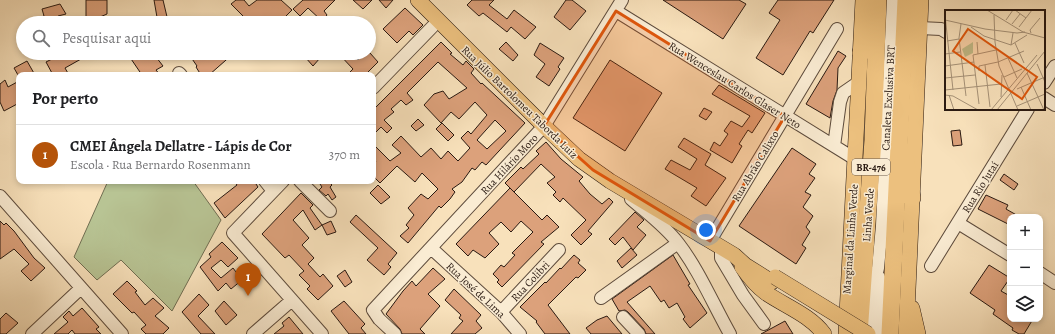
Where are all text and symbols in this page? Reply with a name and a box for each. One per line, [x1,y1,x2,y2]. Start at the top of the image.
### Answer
inset map [945,10,1045,110]
search box [16,16,376,60]
icon: search [30,27,52,49]
text: Pesquisar aqui [62,28,151,48]
street label: Rua Wenceslau Carlos Glaser Neto [666,38,804,133]
street label: Rua Júlio Bartolomeu Taborda Luiz [458,43,581,162]
street label: Canaleta Exclusiva BRT [878,45,899,151]
text: Por perto [32,87,98,110]
street label: Rua Abrão Calixto [728,127,783,205]
street label: Rua Hilário Moro [477,130,542,198]
text: CMEI Ângela Dellatre - Lápis de Cor [70,136,292,156]
text: 1 [43,146,47,163]
text: 370 m [329,146,360,163]
text: Escola · Rua Bernardo Rosenmann [70,156,251,173]
road number: BR-476 [852,159,890,175]
street label: Rua Rio Jutaí [959,159,1002,216]
street label: Marginal da Linha Verde [839,184,862,294]
street label: Linha Verde [859,188,878,242]
map controls [1007,214,1043,322]
button: + [1007,214,1043,250]
your location [696,220,716,240]
button: − [1007,250,1043,286]
street label: Rua Colibri [508,258,553,305]
street label: Rua José de Lima [443,259,509,322]
pin: 1 [235,263,261,296]
button: layers [1007,286,1043,322]

